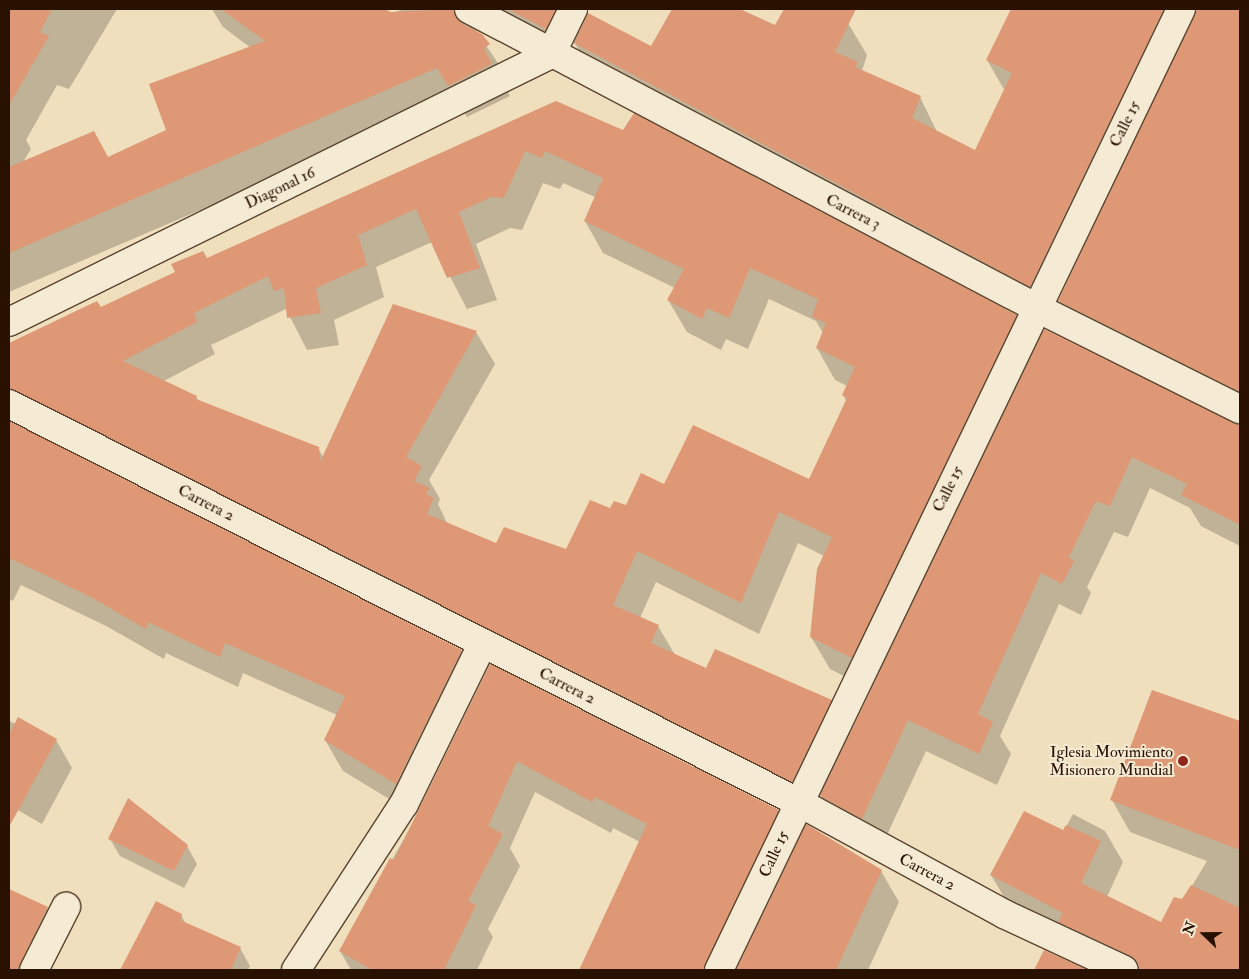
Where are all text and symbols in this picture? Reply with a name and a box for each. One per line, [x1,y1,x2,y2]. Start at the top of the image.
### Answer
street label: Calle 15 [1106,98,1144,150]
street label: Diagonal 16 [242,163,318,213]
street label: Carrera 3 [822,190,884,234]
street label: Calle 15 [929,463,967,515]
street label: Carrera 2 [175,481,237,525]
street label: Carrera 2 [536,664,598,708]
place label: Iglesia Movimiento Misionero Mundial [1049,742,1173,780]
marker: Iglesia Movimiento Misionero Mundial [1177,755,1189,767]
street label: Calle 15 [755,828,793,880]
street label: Carrera 2 [896,849,958,895]
north arrow [1179,909,1229,959]
text: N [1179,919,1200,937]

